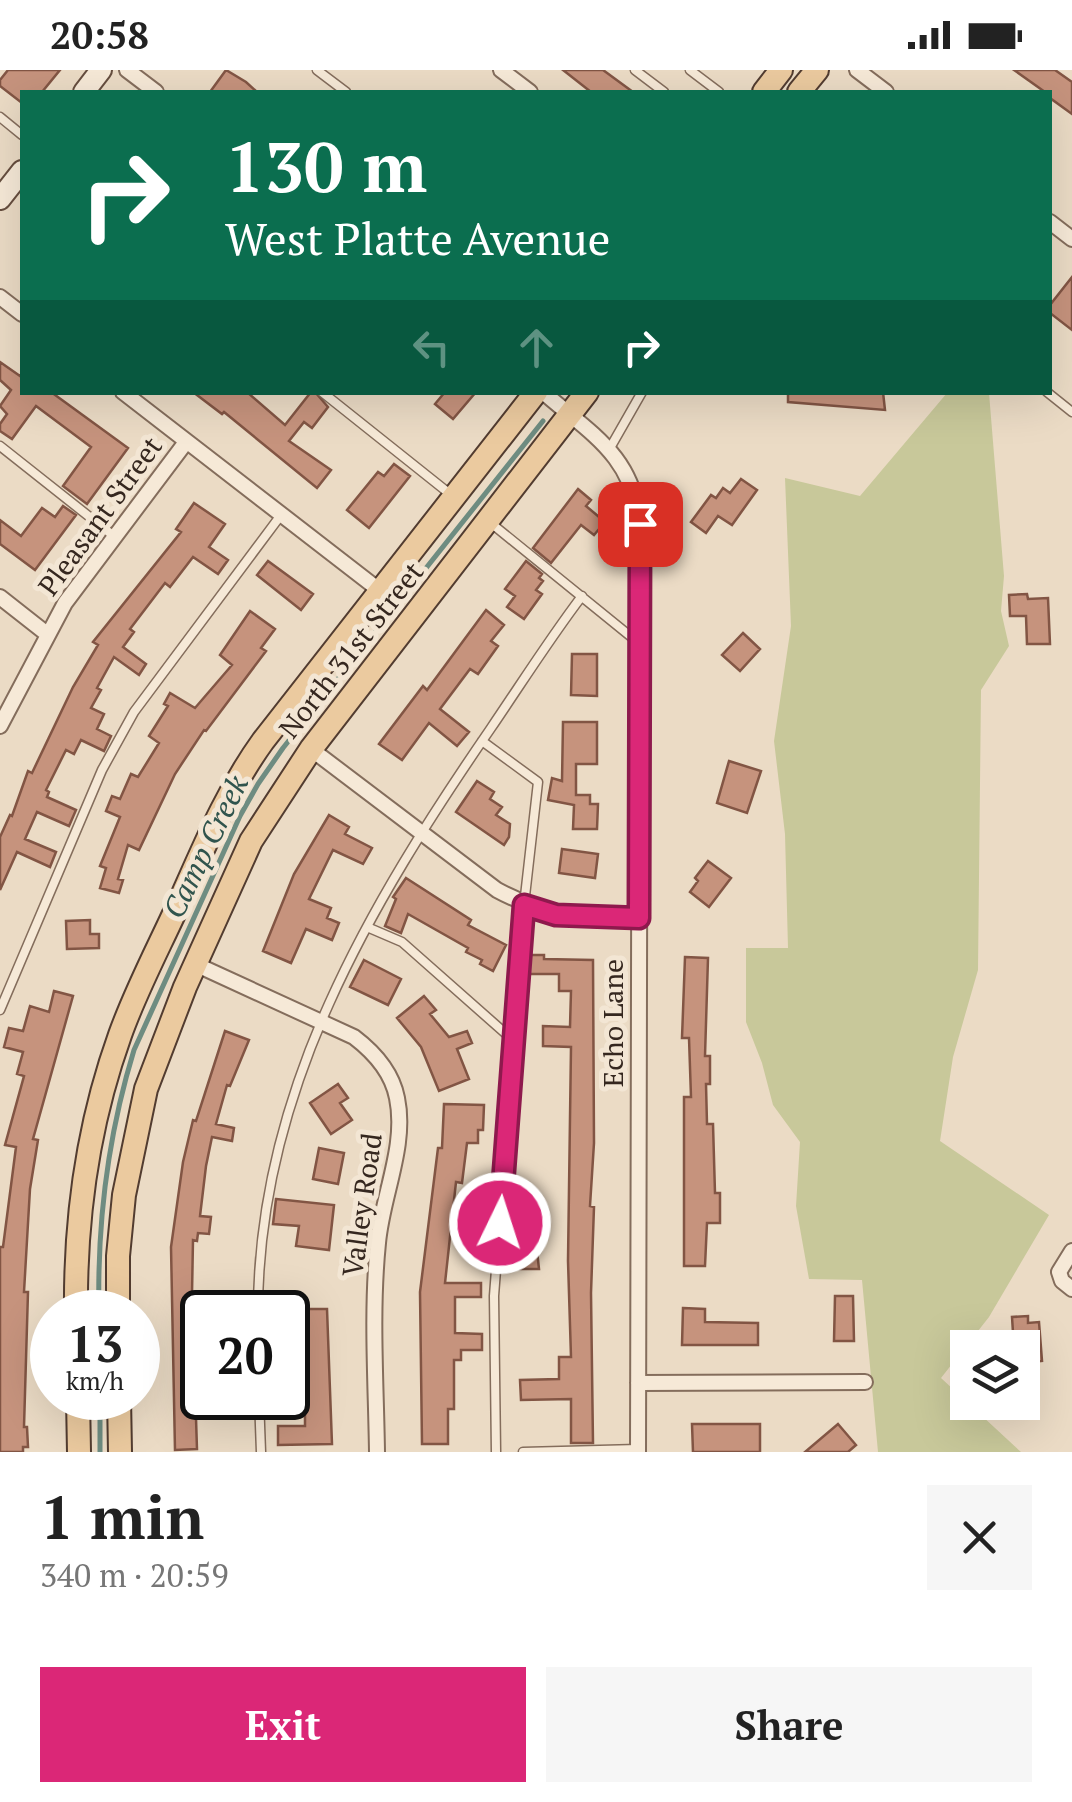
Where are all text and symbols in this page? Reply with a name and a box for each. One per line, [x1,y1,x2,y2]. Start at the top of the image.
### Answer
text: 20:58 [50,10,149,60]
text: 130 m [225,119,427,212]
icon: right [60,130,190,260]
text: West Platte Avenue [225,208,610,268]
icon: left [404,320,459,375]
icon: ahead [509,320,564,375]
icon: right [614,320,669,375]
street label: Pleasant Street [29,428,170,603]
pin [598,482,683,567]
icon: arrive [613,497,668,552]
street label: North 31st Street [270,553,432,745]
water label: Camp Creek [153,768,257,925]
street label: Echo Lane [594,959,631,1087]
street label: Valley Road [333,1131,390,1279]
position arrow [448,1171,552,1275]
speed limit sign: 20 [180,1290,310,1420]
text: 13 [67,1310,123,1376]
map controls [950,1330,1040,1420]
button: layers [950,1330,1040,1420]
text: km/h [66,1364,124,1397]
text: 1 min [40,1477,204,1556]
button: close [927,1485,1032,1590]
text: 340 m · 20:59 [40,1554,228,1596]
button: Exit [40,1667,526,1782]
button: Share [546,1667,1032,1782]

